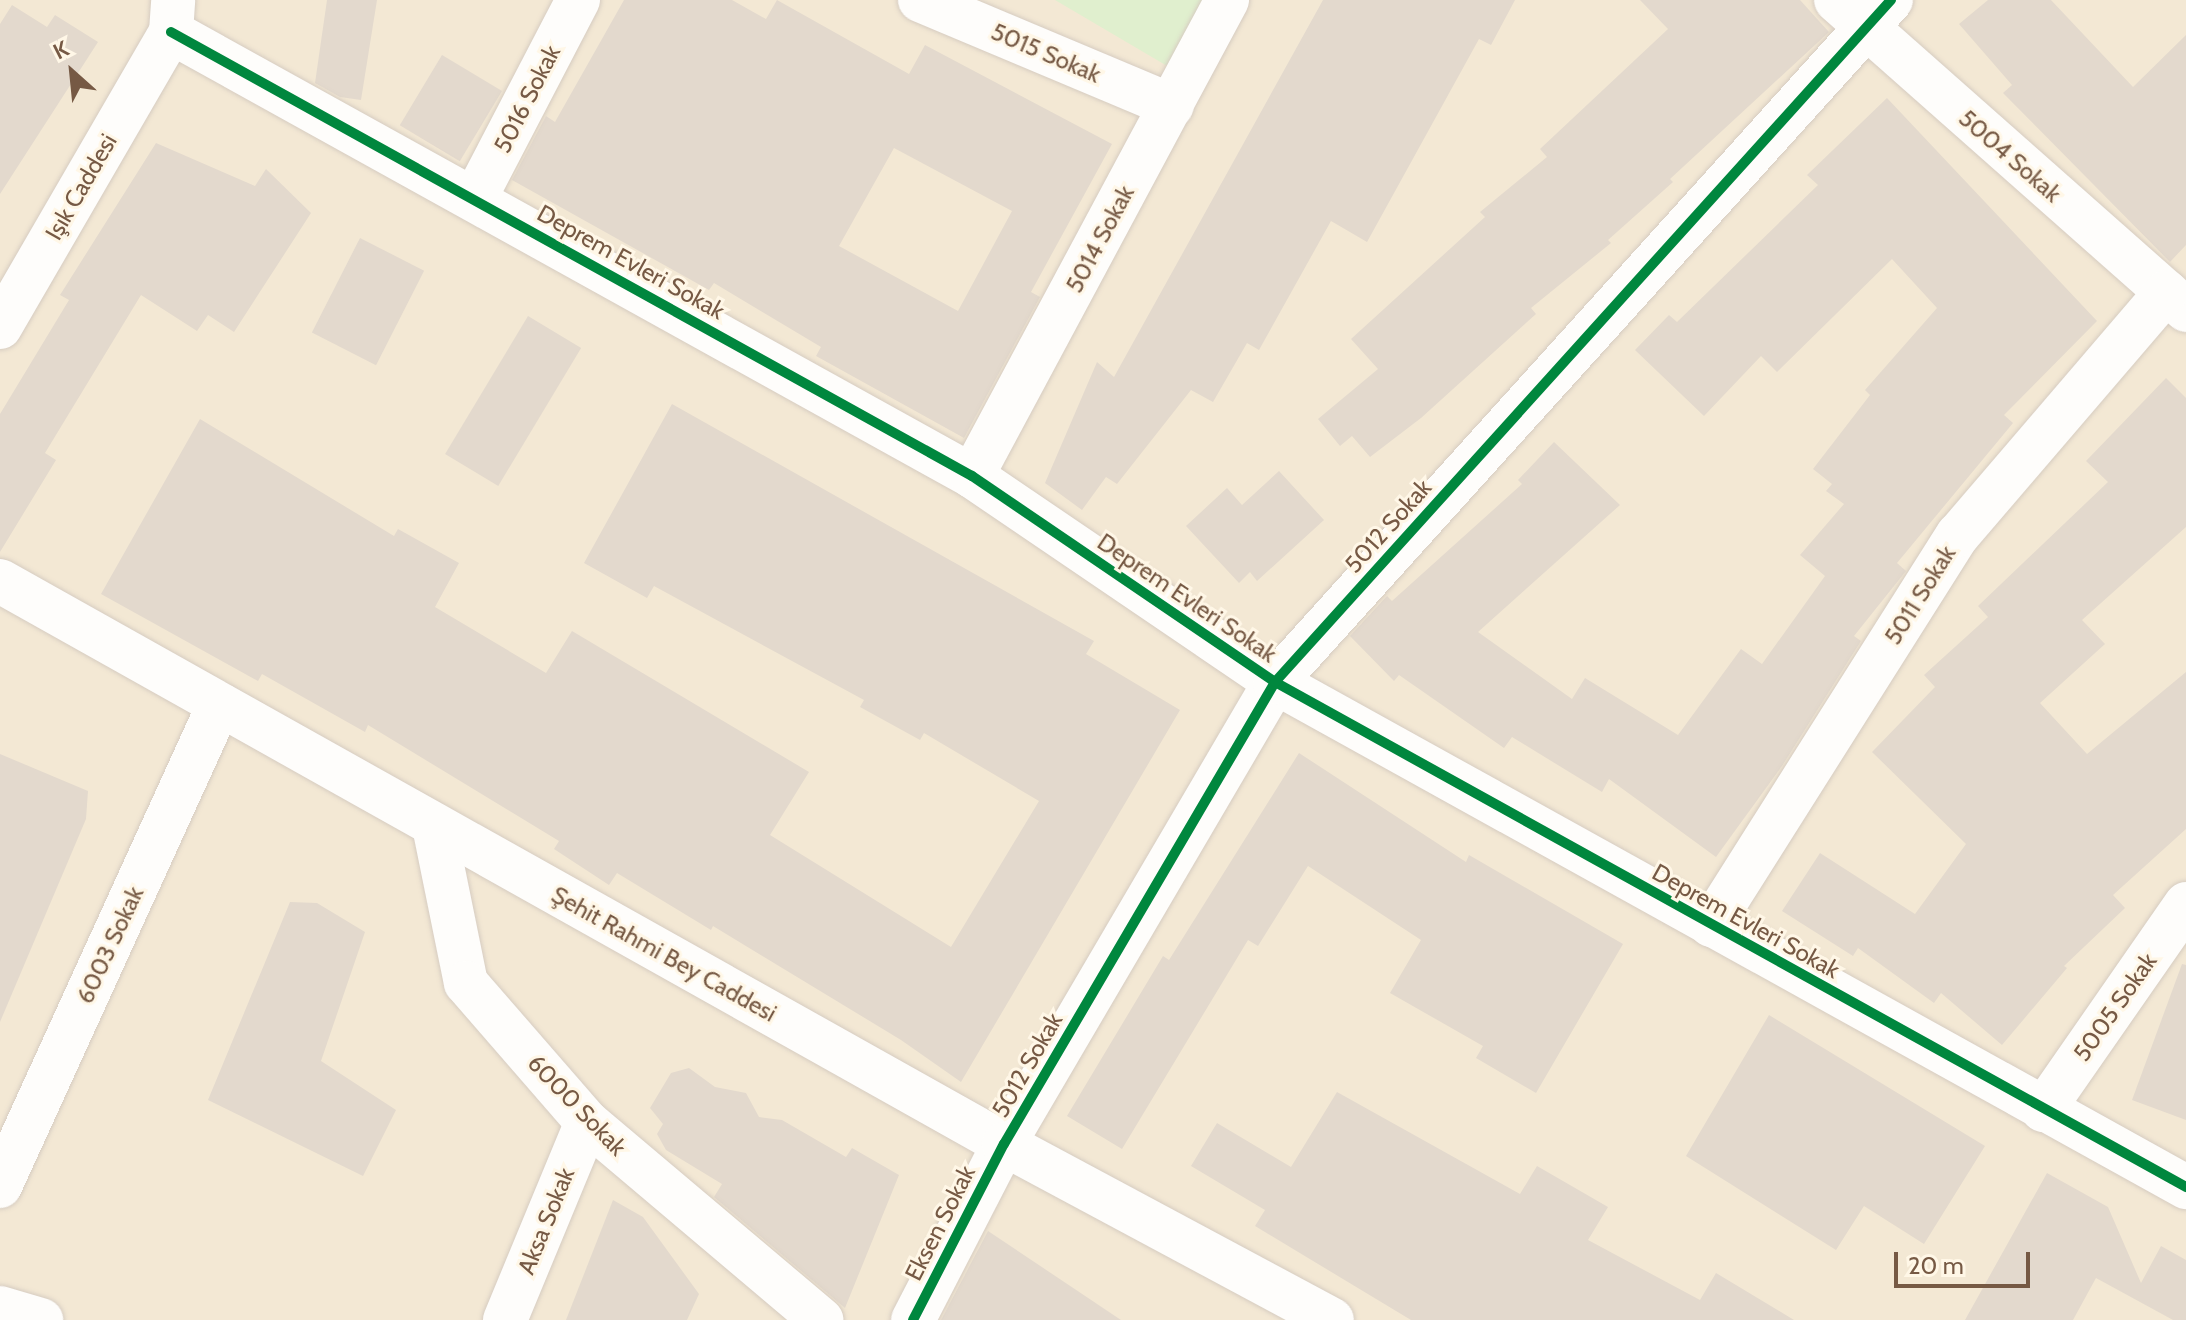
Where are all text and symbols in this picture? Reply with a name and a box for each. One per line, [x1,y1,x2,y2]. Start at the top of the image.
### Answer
street label: 5015 Sokak [987,17,1105,89]
north arrow [32,32,112,112]
text: K [49,35,73,65]
street label: 5016 Sokak [488,40,566,158]
street label: 5004 Sokak [1953,104,2067,208]
street label: Işık Caddesi [39,129,123,245]
street label: 5014 Sokak [1060,181,1140,297]
street label: Deprem Evleri Sokak [532,199,730,325]
street label: 5012 Sokak [1339,473,1437,579]
street label: Deprem Evleri Sokak [1092,527,1282,669]
street label: 5011 Sokak [1878,540,1962,650]
street label: Deprem Evleri Sokak [1647,858,1845,984]
street label: Şehit Rahmi Bey Caddesi [547,880,781,1028]
street label: 6003 Sokak [70,882,150,1008]
street label: 5005 Sokak [2067,948,2163,1066]
street label: 5012 Sokak [986,1008,1068,1122]
street label: 6000 Sokak [522,1048,632,1162]
street label: Eksen Sokak [899,1161,981,1285]
street label: Aksa Sokak [512,1163,580,1279]
scale bar [1898,1236,2034,1286]
text: 20 m [1908,1251,1964,1280]

